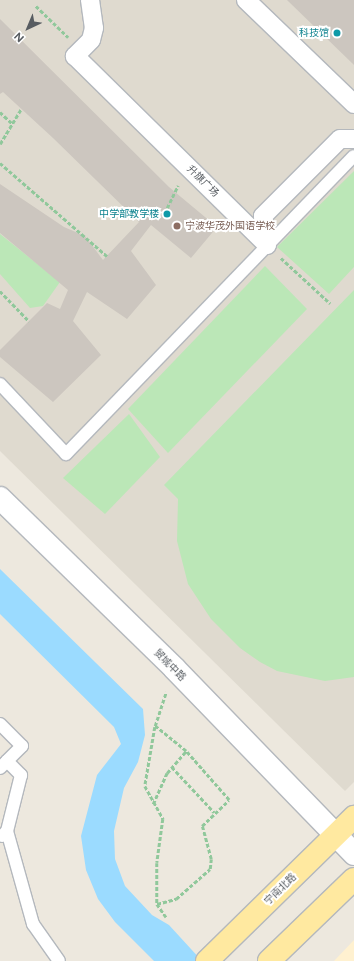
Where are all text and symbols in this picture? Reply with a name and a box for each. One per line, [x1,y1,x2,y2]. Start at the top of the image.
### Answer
north arrow [8,8,48,48]
place label: 科技馆 [299,27,329,39]
marker: 科技馆 [332,28,342,38]
text: N [12,29,27,45]
street label: 升旗广场 [185,163,221,199]
place label: 中学部教学楼 [99,208,159,220]
marker: 中学部教学楼 [162,209,172,219]
place label: 宁波华茂外国语学校 [185,220,275,232]
marker: 宁波华茂外国语学校 [172,221,182,231]
street label: 贸城中路 [152,647,188,683]
street label: 宁南北路 [261,871,299,907]

